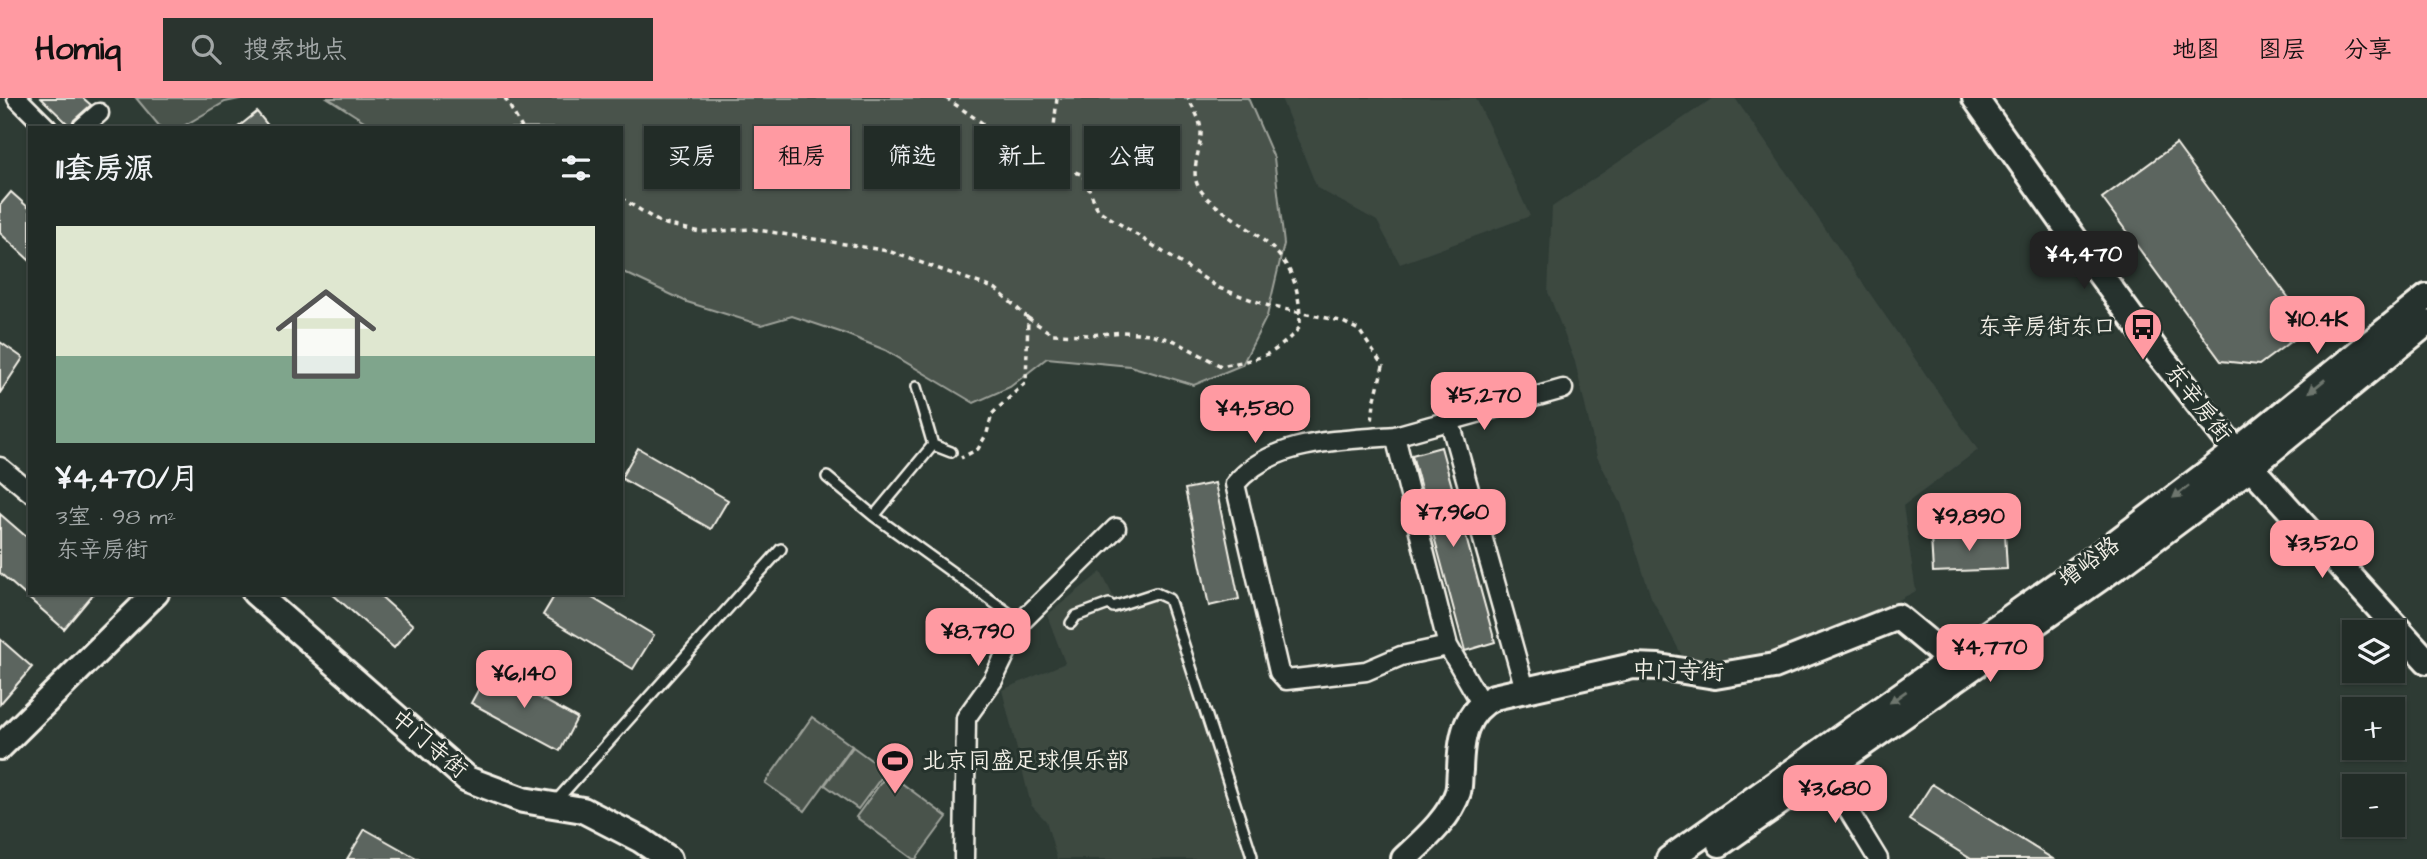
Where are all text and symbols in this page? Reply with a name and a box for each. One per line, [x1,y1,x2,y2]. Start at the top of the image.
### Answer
search box [163,18,653,81]
text: Homiq [35,26,121,72]
icon: search [187,30,225,68]
text: 搜索地点 [243,32,347,68]
text: 地图 [2172,33,2220,67]
text: 图层 [2258,33,2306,67]
text: 分享 [2344,33,2392,67]
chip: 买房 [644,126,740,189]
chip: 租房 [754,126,850,189]
chip: 筛选 [864,126,960,189]
chip: 新上 [974,126,1070,189]
chip: 公寓 [1084,126,1180,189]
text: 11套房源 [56,148,154,190]
icon: filters [557,149,595,187]
pin: ¥4,470 [2027,232,2141,291]
text: ¥4,470 [2046,238,2122,270]
icon: home [263,271,389,397]
pin: ¥10.4K [2260,296,2374,356]
text: ¥10.4K [2286,303,2348,335]
bus stop icon: 东辛房街东口 [2122,306,2164,361]
place label: 东辛房街东口 [1978,311,2116,343]
street label: 东辛房街 [2157,357,2239,449]
pin: ¥5,270 [1427,372,1541,432]
one-way arrow [2308,378,2326,393]
text: ¥5,270 [1447,379,1521,411]
pin: ¥4,580 [1198,386,1312,445]
text: ¥4,580 [1216,392,1294,424]
text: ¥4,470/月 [56,458,199,500]
one-way arrow [2173,485,2191,500]
pin: ¥7,960 [1396,490,1510,549]
pin: ¥9,890 [1912,494,2026,553]
text: ¥7,960 [1417,496,1489,528]
text: ¥9,890 [1933,500,2005,532]
text: 3室 · 98 m² [56,501,176,533]
pin: ¥3,520 [2265,520,2379,580]
text: ¥3,520 [2286,527,2358,559]
street label: 增峪路 [2052,529,2126,595]
text: 东辛房街 [56,534,148,566]
pin: ¥8,790 [921,608,1035,668]
text: ¥8,790 [941,615,1015,647]
map controls [2342,620,2405,837]
button: layers [2342,620,2405,683]
pin: ¥4,770 [1933,624,2047,684]
text: ¥4,770 [1953,631,2027,663]
pin: ¥6,140 [467,650,581,710]
street label: 中门寺街 [1631,653,1725,689]
text: ¥6,140 [492,657,556,689]
one-way arrow [1889,690,1907,704]
button: + [2342,697,2405,760]
street label: 中门寺街 [383,702,475,786]
sports icon: 北京同盛足球俱乐部 [874,740,916,795]
place label: 北京同盛足球俱乐部 [922,745,1129,777]
pin: ¥3,680 [1778,766,1892,825]
text: ¥3,680 [1799,772,1871,804]
button: − [2342,774,2405,837]

